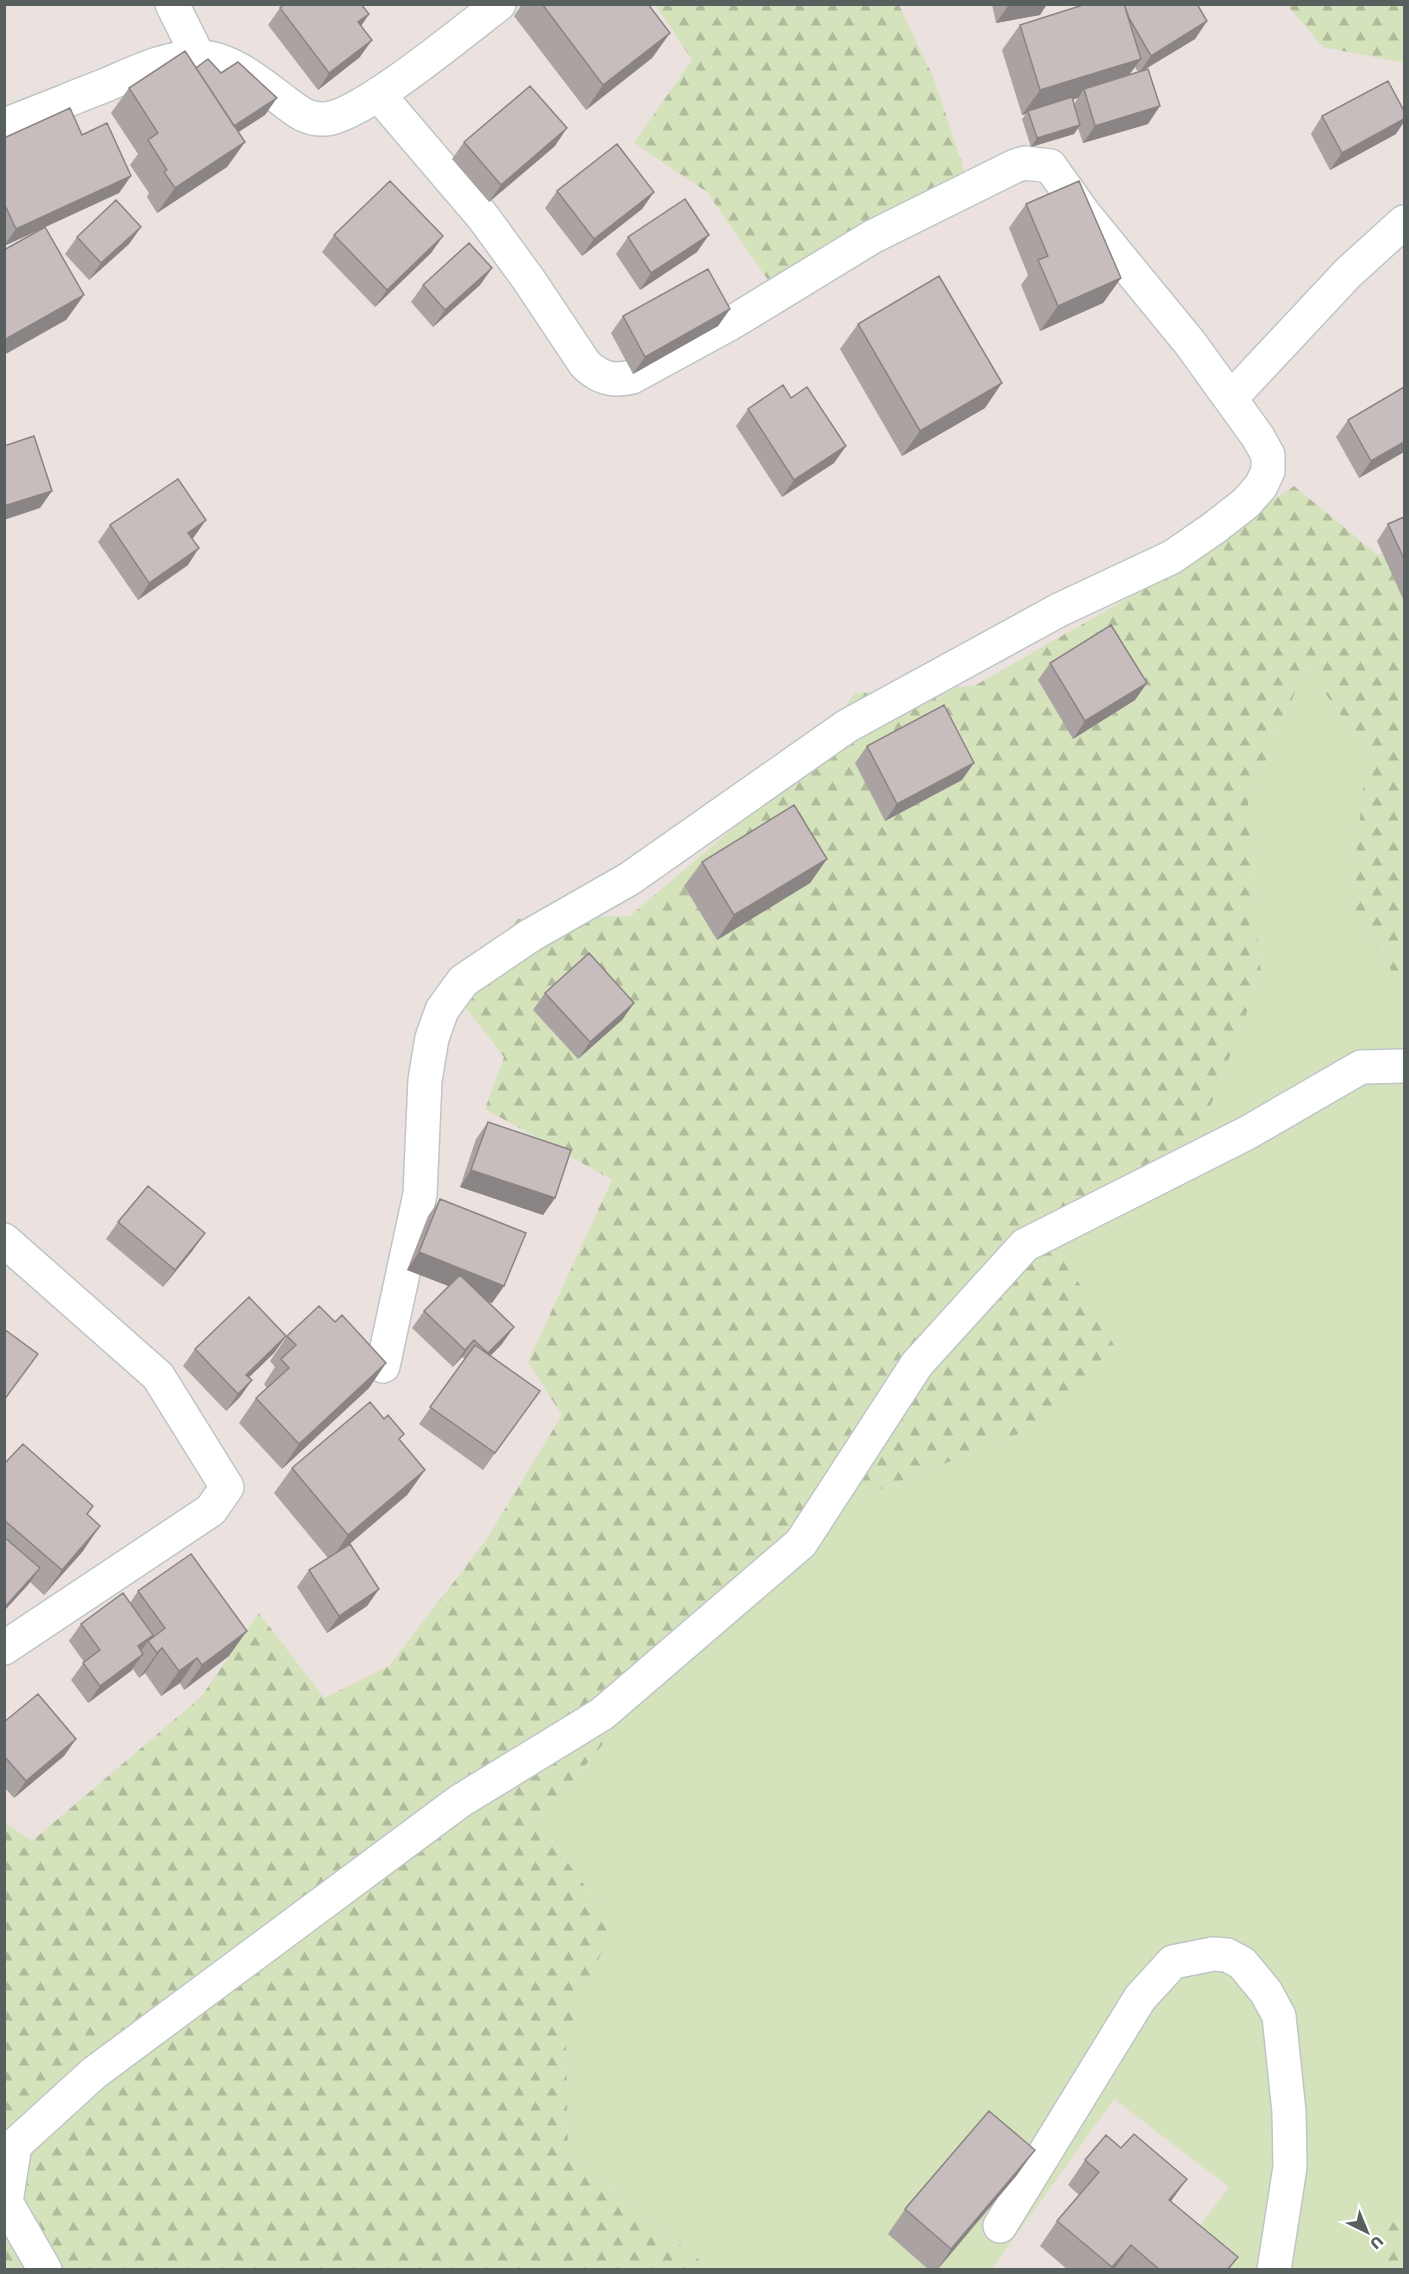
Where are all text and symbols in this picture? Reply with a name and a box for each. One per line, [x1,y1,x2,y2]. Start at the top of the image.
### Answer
north arrow [1337,2202,1397,2262]
text: U [1366,2232,1388,2253]

